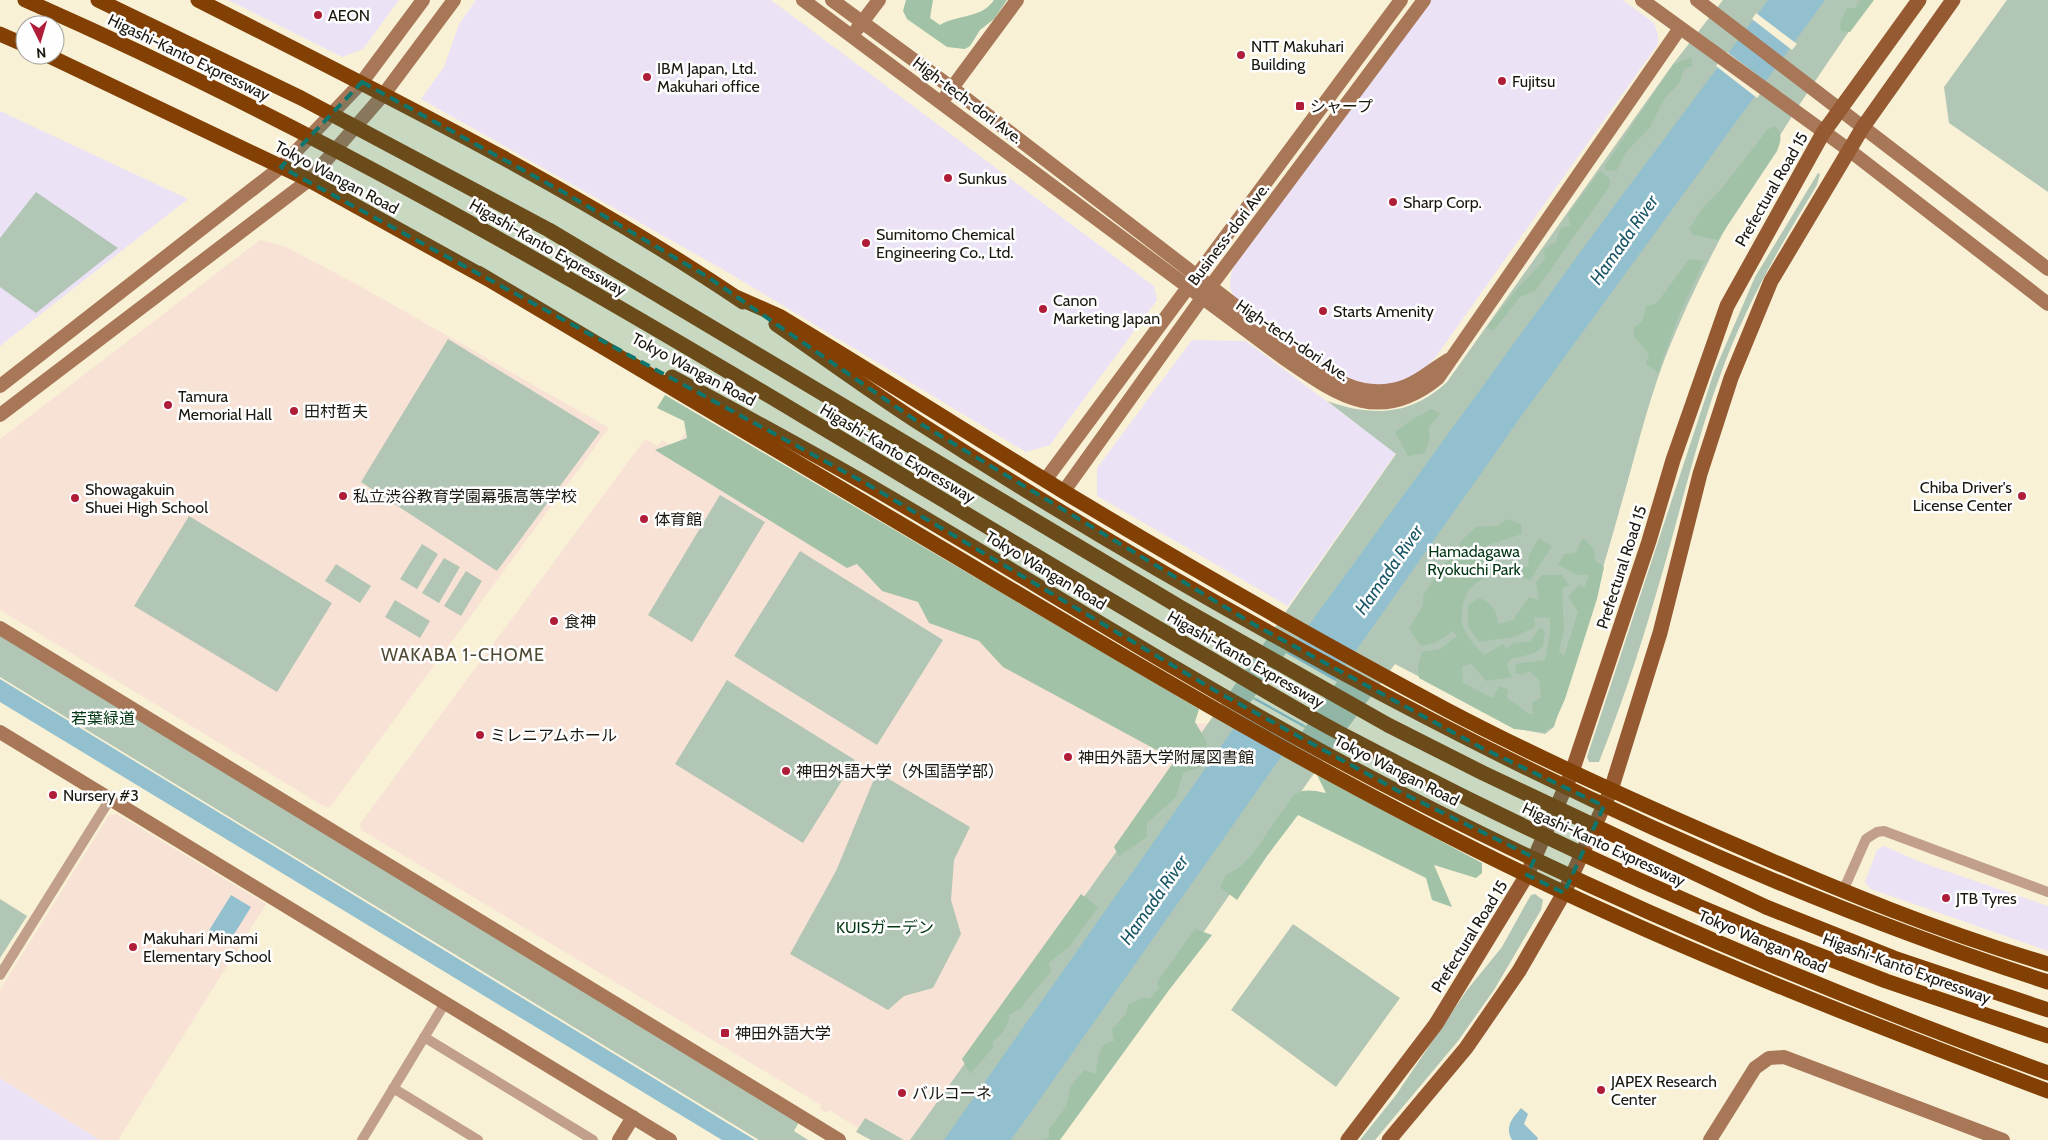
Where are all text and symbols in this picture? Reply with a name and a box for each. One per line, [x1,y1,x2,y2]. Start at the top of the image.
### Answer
place label: AEON [328,6,370,25]
marker: AEON [312,9,324,21]
street label: Higashi-Kanto Expressway [105,10,273,105]
north arrow [15,15,65,65]
place label: NTT Makuhari Building [1251,37,1344,74]
text: N [35,44,47,62]
marker: NTT Makuhari Building [1235,49,1247,61]
street label: High-tech-dori Ave. [909,53,1026,148]
place label: IBM Japan, Ltd. Makuhari office [657,59,760,96]
marker: IBM Japan, Ltd. Makuhari office [641,71,653,83]
place label: Fujitsu [1512,72,1555,91]
marker: Fujitsu [1496,75,1508,87]
place label: シャープ [1310,97,1373,116]
marker: シャープ [1294,100,1306,112]
street label: Prefectural Road 15 [1731,129,1812,250]
street label: Tokyo Wangan Road [272,137,402,218]
place label: Sunkus [958,169,1007,188]
marker: Sunkus [942,172,954,184]
street label: Business-dori Ave. [1184,179,1273,289]
water label: Hamada River [1585,190,1664,289]
place label: Sharp Corp. [1403,193,1482,212]
street label: Higashi-Kanto Expressway [466,195,629,300]
marker: Sharp Corp. [1387,196,1399,208]
place label: Sumitomo Chemical Engineering Co., Ltd. [876,225,1015,262]
marker: Sumitomo Chemical Engineering Co., Ltd. [860,237,872,249]
place label: Canon Marketing Japan [1053,291,1160,328]
street label: High-tech-dori Ave. [1233,296,1353,385]
place label: Starts Amenity [1333,302,1434,321]
marker: Canon Marketing Japan [1037,303,1049,315]
marker: Starts Amenity [1317,305,1329,317]
street label: Tokyo Wangan Road [629,329,759,410]
place label: Tamura Memorial Hall [178,387,272,424]
marker: Tamura Memorial Hall [162,399,174,411]
street label: Higashi-Kanto Expressway [817,400,979,507]
place label: 田村哲夫 [304,402,368,421]
marker: 田村哲夫 [288,405,300,417]
place label: Chiba Driver's License Center [1913,478,2013,515]
place label: Showagakuin Shuei High School [85,480,208,517]
place label: 私立渋谷教育学園幕張高等学校 [353,487,577,506]
marker: 私立渋谷教育学園幕張高等学校 [337,490,349,502]
marker: Chiba Driver's License Center [2016,490,2028,502]
marker: Showagakuin Shuei High School [69,492,81,504]
street label: Prefectural Road 15 [1593,503,1650,631]
place label: 体育館 [654,510,702,529]
marker: 体育館 [638,513,650,525]
water label: Hamada River [1350,520,1429,619]
street label: Tokyo Wangan Road [982,527,1110,614]
park label: Hamadagawa Ryokuchi Park [1427,542,1522,579]
street label: Higashi-Kanto Expressway [1164,607,1327,712]
place label: 食神 [564,612,596,631]
marker: 食神 [548,615,560,627]
district label: WAKABA 1-CHOME [381,644,545,666]
park label: 若葉緑道 [71,709,135,728]
place label: ミレニアムホール [490,726,617,745]
marker: ミレニアムホール [474,729,486,741]
street label: Tokyo Wangan Road [1331,731,1462,810]
place label: 神田外語大学附属図書館 [1078,748,1254,767]
marker: 神田外語大学附属図書館 [1062,751,1074,763]
place label: 神田外語大学（外国語学部） [796,762,1004,781]
marker: 神田外語大学（外国語学部） [780,765,792,777]
place label: Nursery #3 [63,786,139,805]
marker: Nursery #3 [47,789,59,801]
street label: Higashi-Kanto Expressway [1519,798,1688,891]
water label: Hamada River [1115,850,1194,949]
street label: Prefectural Road 15 [1427,877,1512,996]
place label: JTB Tyres [1955,889,2017,908]
marker: JTB Tyres [1940,892,1952,904]
street label: Tokyo Wangan Road [1696,906,1830,977]
park label: KUISガーデン [836,918,934,937]
place label: Makuhari Minami Elementary School [143,929,271,966]
street label: Higashi-Kantō Expressway [1820,929,1994,1008]
marker: Makuhari Minami Elementary School [127,941,139,953]
place label: 神田外語大学 [735,1024,831,1043]
marker: 神田外語大学 [719,1027,731,1039]
place label: JAPEX Research Center [1610,1072,1717,1109]
place label: バルコーネ [912,1084,992,1103]
marker: JAPEX Research Center [1595,1084,1607,1096]
marker: バルコーネ [896,1087,908,1099]

